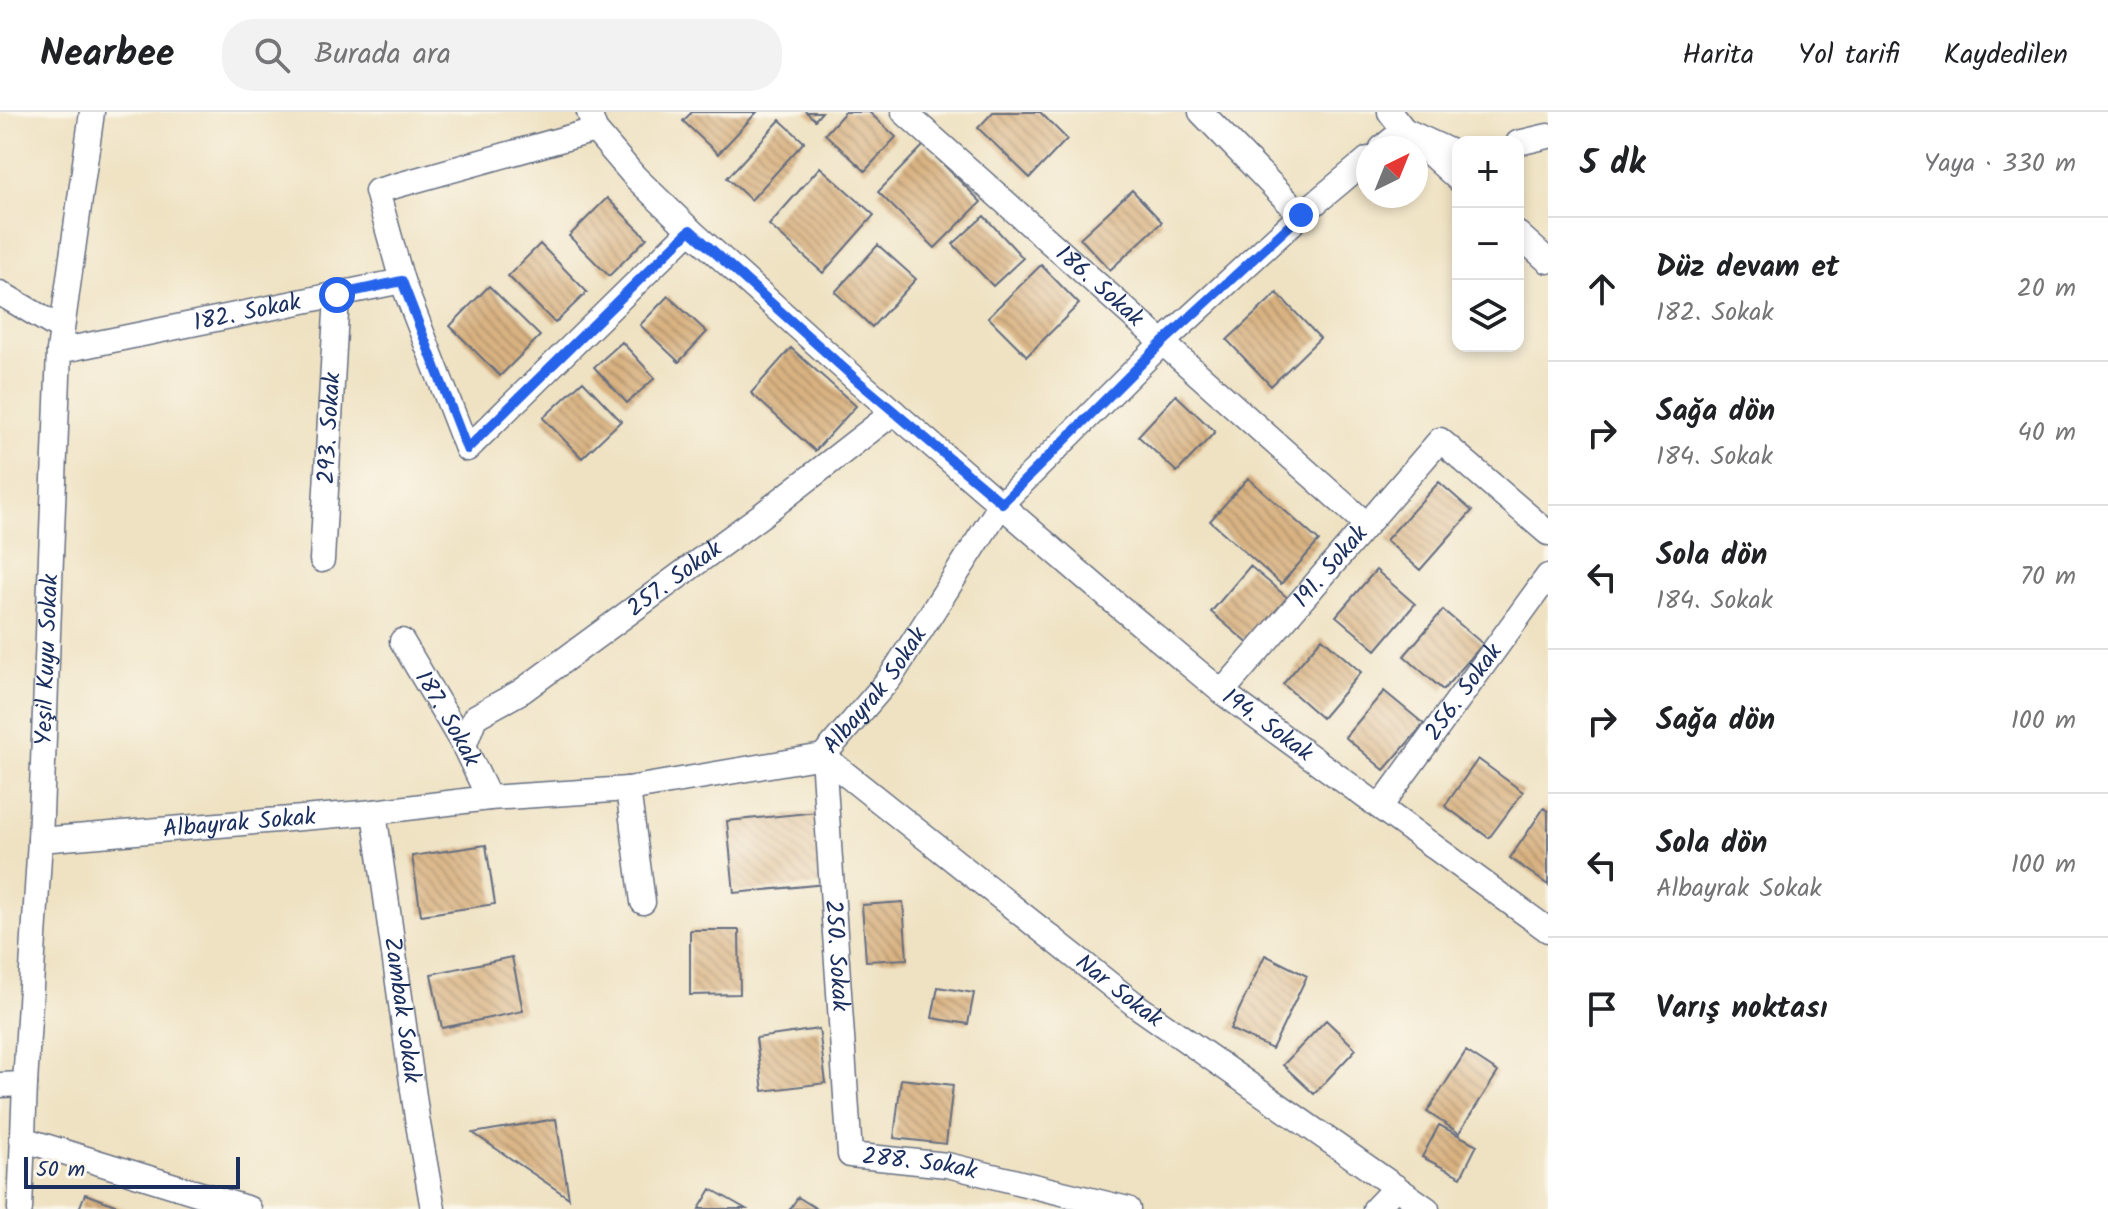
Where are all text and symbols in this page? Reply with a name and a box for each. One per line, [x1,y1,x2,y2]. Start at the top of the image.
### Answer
search box [222,19,782,91]
text: Nearbee [40,25,174,85]
text: Burada ara [314,31,451,79]
icon: search [250,33,294,77]
text: Harita [1682,33,1754,78]
text: Yol tarifi [1798,33,1900,78]
text: Kaydedilen [1944,33,2068,78]
north arrow [1356,136,1428,208]
map controls [1452,136,1524,352]
button: + [1452,136,1524,208]
text: 5 dk [1580,137,1645,191]
text: Yaya · 330 m [1924,143,2076,185]
route end [1283,197,1319,233]
button: − [1452,208,1524,280]
street label: 186. Sokak [1046,236,1153,337]
text: Düz devam et [1656,244,1839,292]
icon: ahead [1580,267,1624,311]
text: 20 m [2017,268,2076,310]
route start [319,277,355,313]
button: layers [1452,280,1524,352]
street label: 182. Sokak [190,282,305,343]
text: 182. Sokak [1656,292,1774,334]
street label: 293. Sokak [307,370,352,485]
text: Sağa dön [1656,388,1775,436]
icon: right [1580,411,1624,455]
text: 40 m [2018,412,2076,454]
text: 184. Sokak [1656,436,1773,478]
street label: 191. Sokak [1283,515,1378,617]
street label: 257. Sokak [618,530,731,627]
text: Sola dön [1656,532,1767,580]
icon: left [1580,555,1624,599]
text: 70 m [2020,556,2076,598]
street label: Yeşil Kuyu Sokak [24,572,70,746]
text: 184. Sokak [1656,580,1773,622]
street label: Albayrak Sokak [813,618,938,763]
street label: 256. Sokak [1415,634,1513,749]
street label: 187. Sokak [404,663,491,774]
street label: 194. Sokak [1213,678,1322,772]
text: Sağa dön [1656,697,1775,745]
icon: right [1580,699,1624,743]
text: 100 m [2011,700,2076,742]
street label: Albayrak Sokak [161,797,318,849]
text: Sola dön [1656,820,1767,868]
icon: left [1580,843,1624,887]
text: 100 m [2011,844,2076,886]
text: Albayrak Sokak [1656,868,1822,910]
street label: 250. Sokak [813,899,860,1013]
street label: Zambak Sokak [372,934,432,1087]
street label: Nar Sokak [1066,944,1172,1038]
text: Varış noktası [1656,985,1827,1033]
icon: arrive [1580,987,1624,1031]
street label: 288. Sokak [860,1137,982,1191]
scale bar [24,1153,240,1189]
text: 50 m [36,1153,85,1188]

